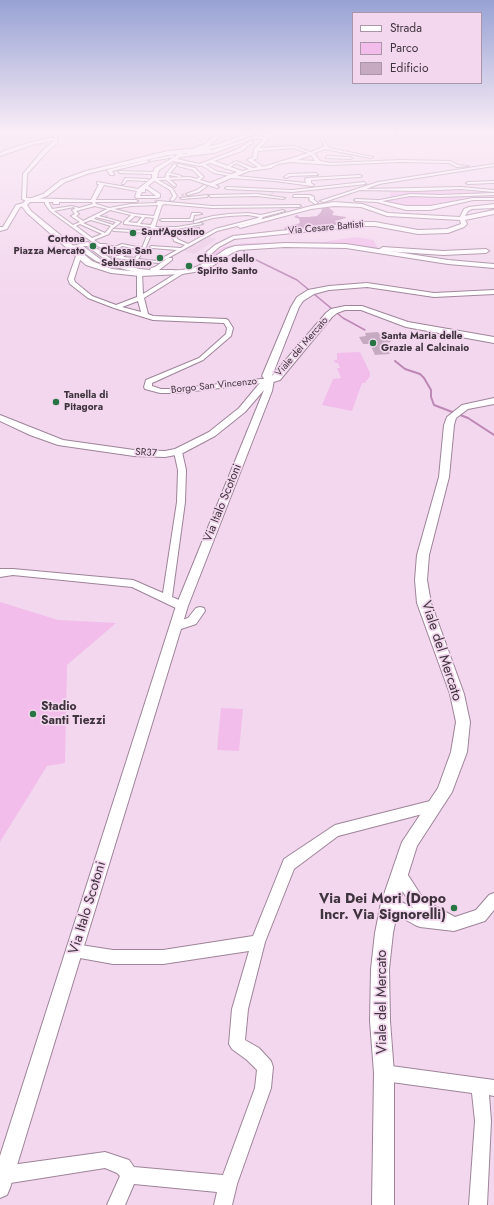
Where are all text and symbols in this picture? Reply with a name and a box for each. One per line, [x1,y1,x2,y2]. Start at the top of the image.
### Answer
legend [352,12,482,84]
text: Strada [390,19,422,37]
text: Parco [390,39,418,57]
text: Edificio [390,59,429,77]
street label: Via Cesare Battisti [288,219,364,237]
place label: Sant'Agostino [141,227,205,239]
marker: Sant'Agostino [128,228,138,238]
place label: Cortona Piazza Mercato [13,234,85,258]
marker: Cortona Piazza Mercato [88,241,98,251]
place label: Chiesa San Sebastiano [100,246,152,270]
marker: Chiesa San Sebastiano [155,253,165,263]
place label: Chiesa dello Spirito Santo [197,254,258,278]
marker: Chiesa dello Spirito Santo [184,261,194,271]
street label: Viale del Mercato [273,315,331,379]
place label: Santa Maria delle Grazie al Calcinaio [381,331,469,354]
marker: Santa Maria delle Grazie al Calcinaio [368,338,378,348]
street label: Borgo San Vincenzo [170,376,258,396]
place label: Tanella di Pitagora [64,390,108,414]
marker: Tanella di Pitagora [51,397,61,407]
street label: SR37 [135,446,157,460]
street label: Via Italo Scotoni [201,462,245,544]
street label: Viale del Mercato [417,599,465,703]
place label: Stadio Santi Tiezzi [41,700,106,728]
marker: Stadio Santi Tiezzi [28,709,38,719]
street label: Via Italo Scotoni [66,859,110,957]
place label: Via Dei Mori (Dopo Incr. Via Signorelli) [319,892,446,924]
marker: Via Dei Mori (Dopo Incr. Via Signorelli) [449,903,459,913]
street label: Viale del Mercato [375,950,391,1054]

